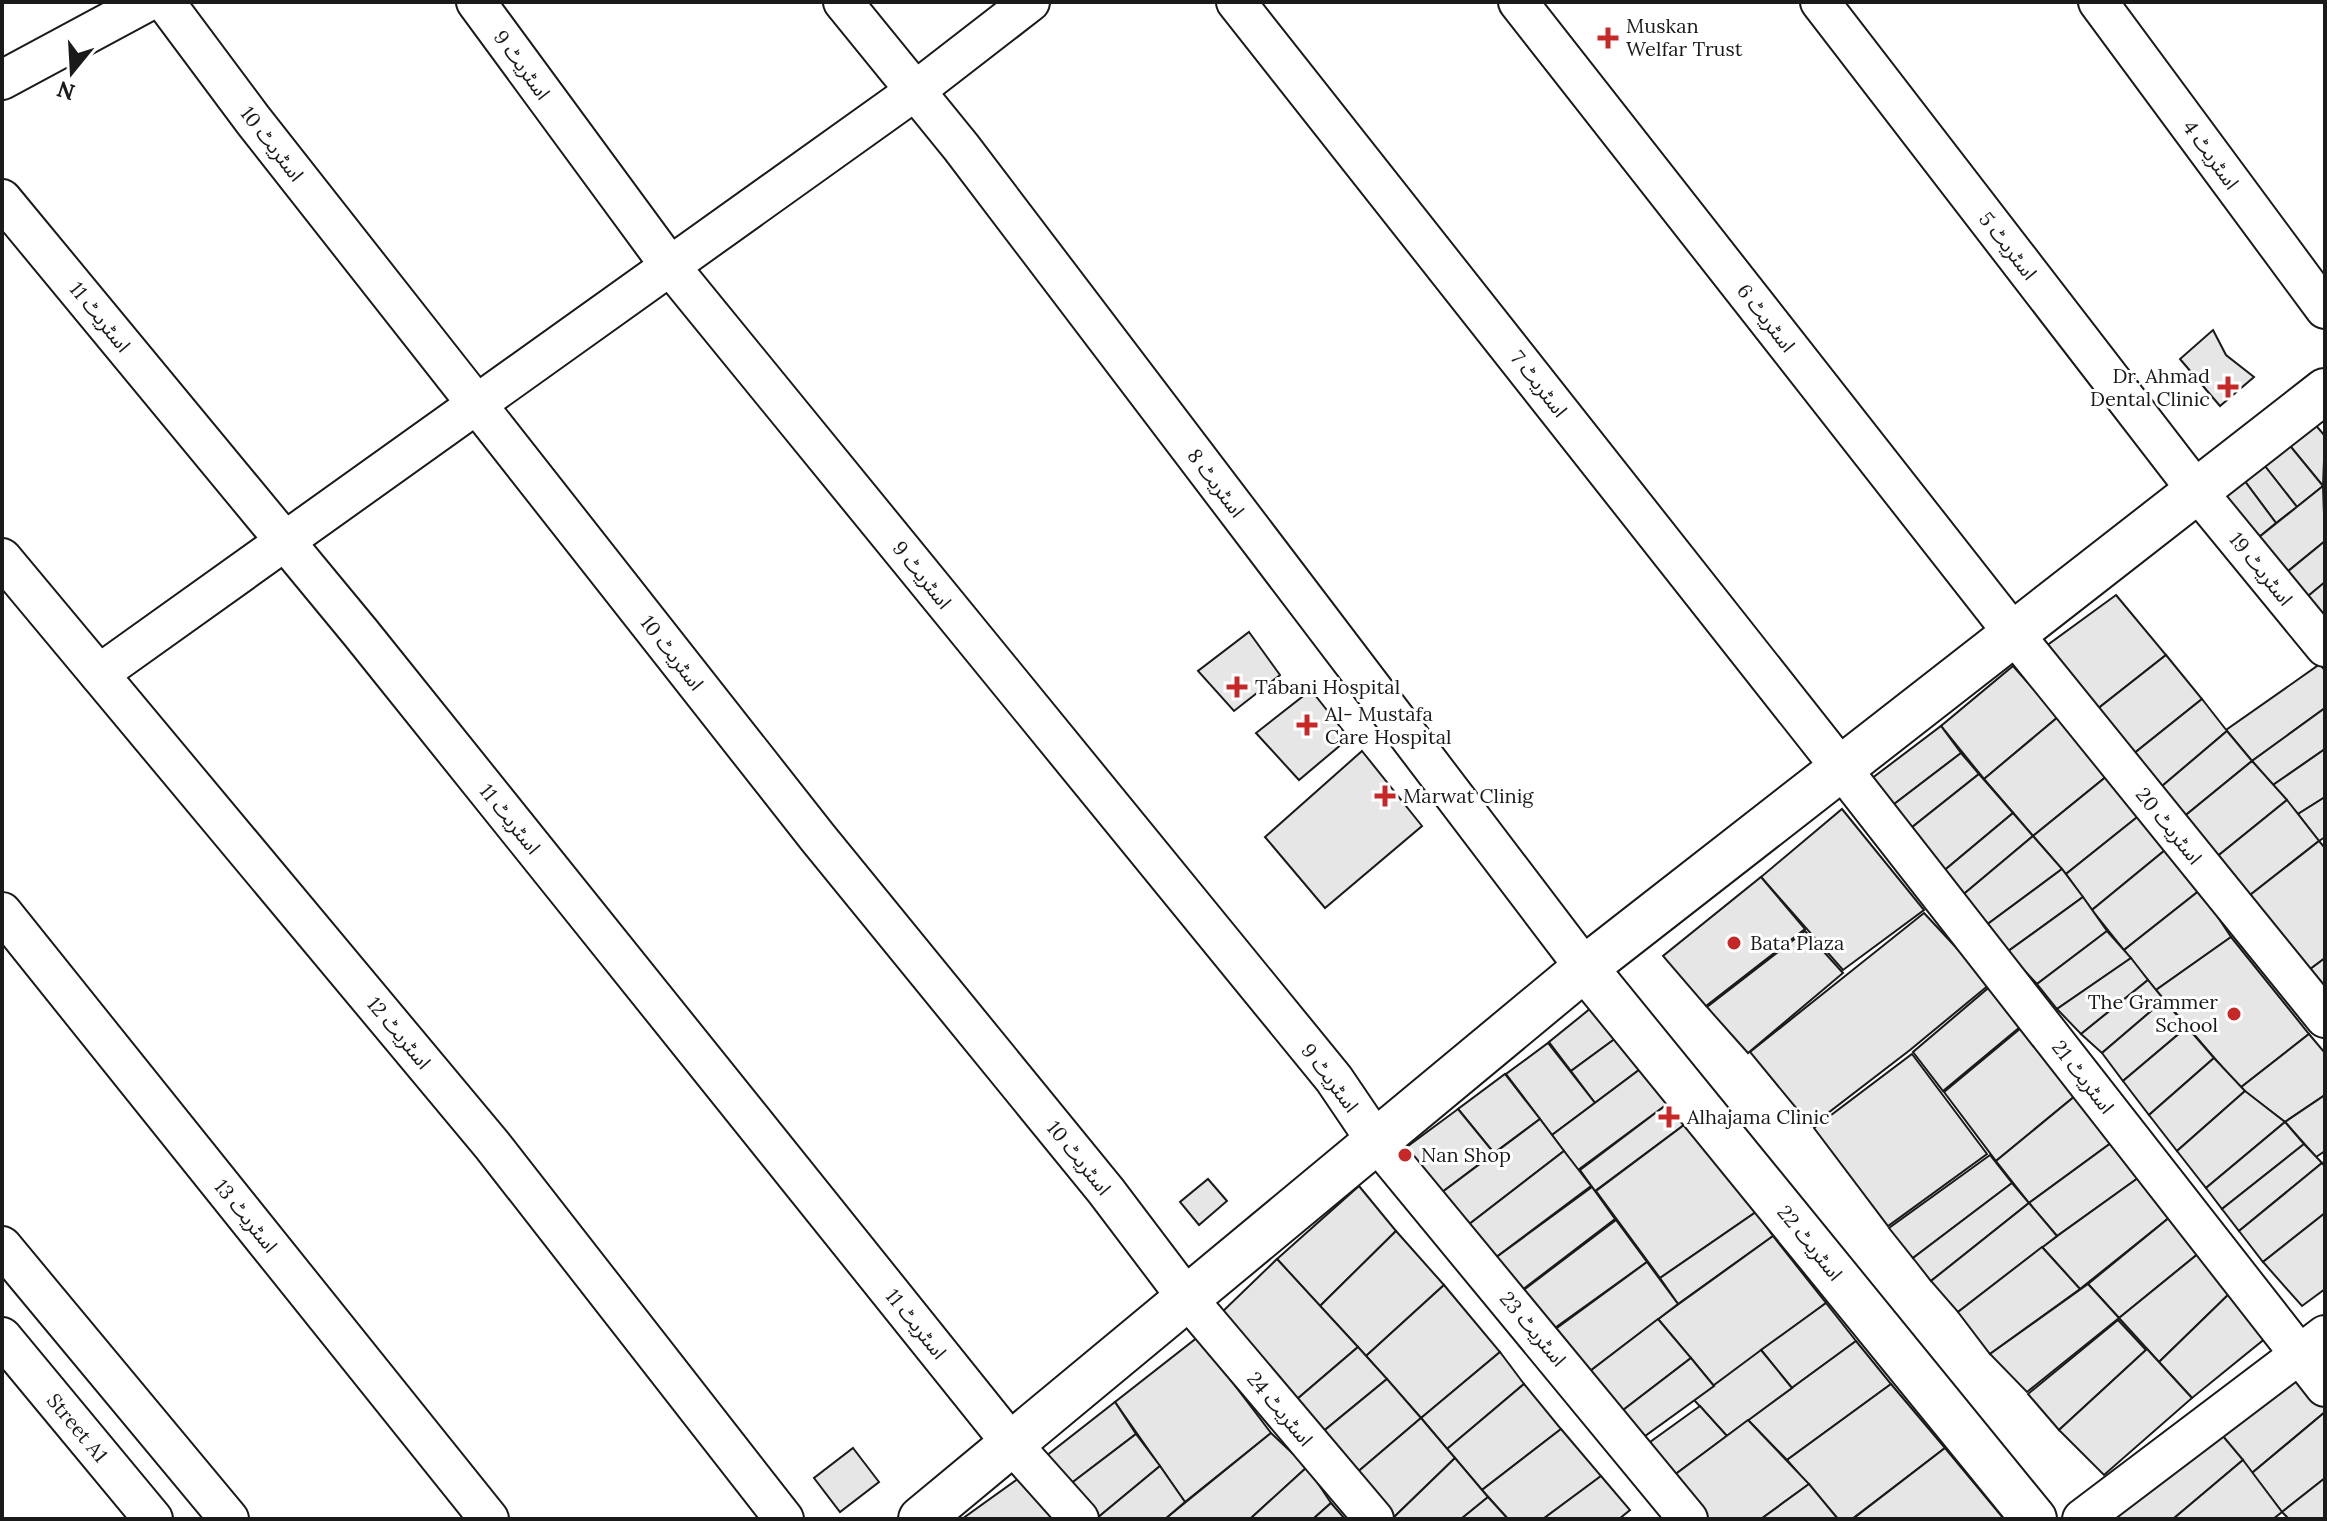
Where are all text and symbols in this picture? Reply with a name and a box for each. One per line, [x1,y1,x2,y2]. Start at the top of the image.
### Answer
place label: Muskan Welfar Trust [1626,13,1743,61]
street label: اسٹریٹ 9 [489,25,556,104]
marker: Muskan Welfar Trust [1597,27,1619,49]
north arrow [32,32,112,112]
text: N [53,75,78,107]
street label: اسٹریٹ 10 [235,101,309,186]
street label: اسٹریٹ 4 [2178,115,2245,194]
street label: اسٹریٹ 5 [1974,207,2043,285]
street label: اسٹریٹ 11 [65,277,136,357]
street label: اسٹریٹ 6 [1732,279,1801,357]
street label: اسٹریٹ 7 [1506,345,1573,422]
place label: Dr. Ahmad Dental Clinic [2090,363,2210,411]
marker: Dr. Ahmad Dental Clinic [2217,376,2239,398]
street label: اسٹریٹ 8 [1182,443,1250,522]
street label: اسٹریٹ 19 [2224,527,2299,610]
street label: اسٹریٹ 9 [888,536,957,614]
street label: اسٹریٹ 10 [635,610,709,695]
place label: Tabani Hospital [1255,674,1400,699]
marker: Tabani Hospital [1226,676,1248,698]
place label: Al- Mustafa Care Hospital [1324,701,1451,749]
marker: Al- Mustafa Care Hospital [1296,714,1318,736]
street label: اسٹریٹ 11 [475,779,546,859]
street label: اسٹریٹ 20 [2131,782,2208,869]
place label: Marwat Clinig [1403,783,1534,808]
marker: Marwat Clinig [1374,785,1396,807]
place label: Bata Plaza [1750,930,1844,955]
marker: Bata Plaza [1725,934,1743,952]
place label: The Grammer School [2088,989,2218,1037]
street label: اسٹریٹ 12 [362,992,437,1074]
marker: The Grammer School [2225,1005,2243,1023]
street label: اسٹریٹ 21 [2047,1035,2120,1118]
street label: اسٹریٹ 9 [1296,1038,1364,1117]
place label: Alhajama Clinic [1686,1104,1830,1129]
marker: Alhajama Clinic [1658,1106,1680,1128]
street label: اسٹریٹ 10 [1042,1116,1117,1200]
place label: Nan Shop [1421,1142,1511,1167]
marker: Nan Shop [1396,1146,1414,1164]
street label: اسٹریٹ 13 [209,1174,283,1257]
street label: اسٹریٹ 22 [1772,1200,1848,1285]
street label: اسٹریٹ 11 [881,1284,952,1364]
street label: اسٹریٹ 23 [1495,1286,1572,1371]
street label: اسٹریٹ 24 [1242,1366,1319,1451]
street label: Street A1 [42,1388,113,1467]

